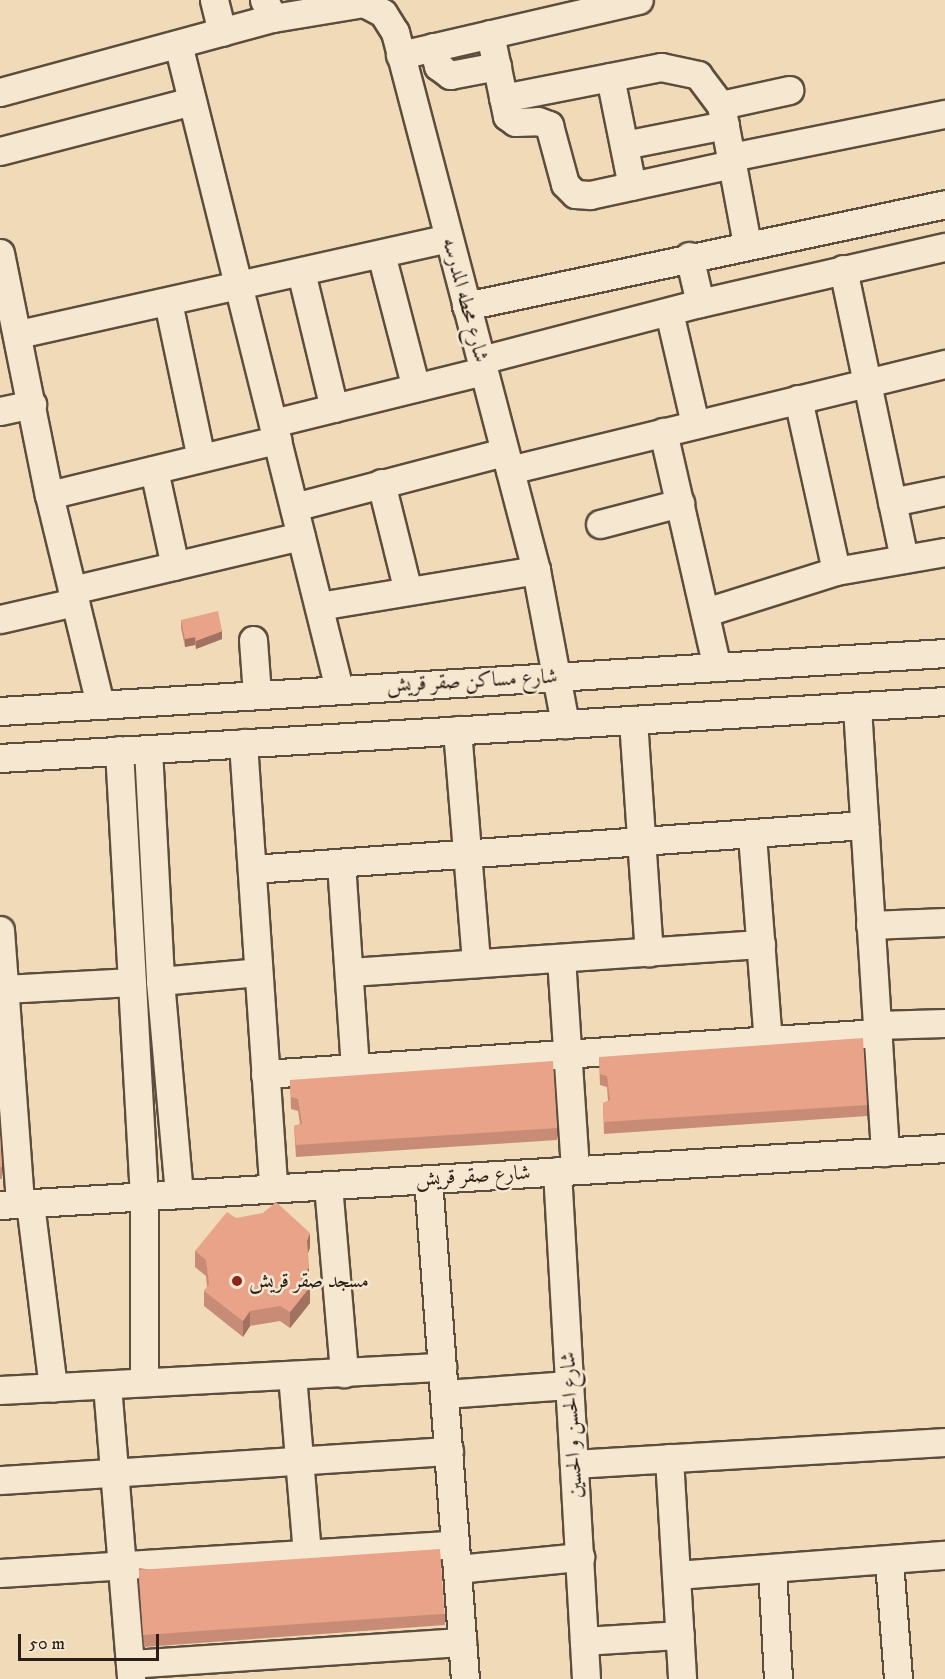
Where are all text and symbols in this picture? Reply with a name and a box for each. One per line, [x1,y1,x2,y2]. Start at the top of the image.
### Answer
street label: شارع محطه المدرسه [436,235,494,365]
street label: شارع مساكن صقر قريش [386,664,558,698]
street label: شارع صقر قريش [415,1160,531,1192]
place label: مسجد صقر قريش [249,1268,369,1294]
marker: مسجد صقر قريش [230,1274,244,1288]
street label: شارع الحسن و الحسين [556,1351,588,1499]
scale bar [21,1622,162,1660]
text: 50 m [29,1633,65,1655]

